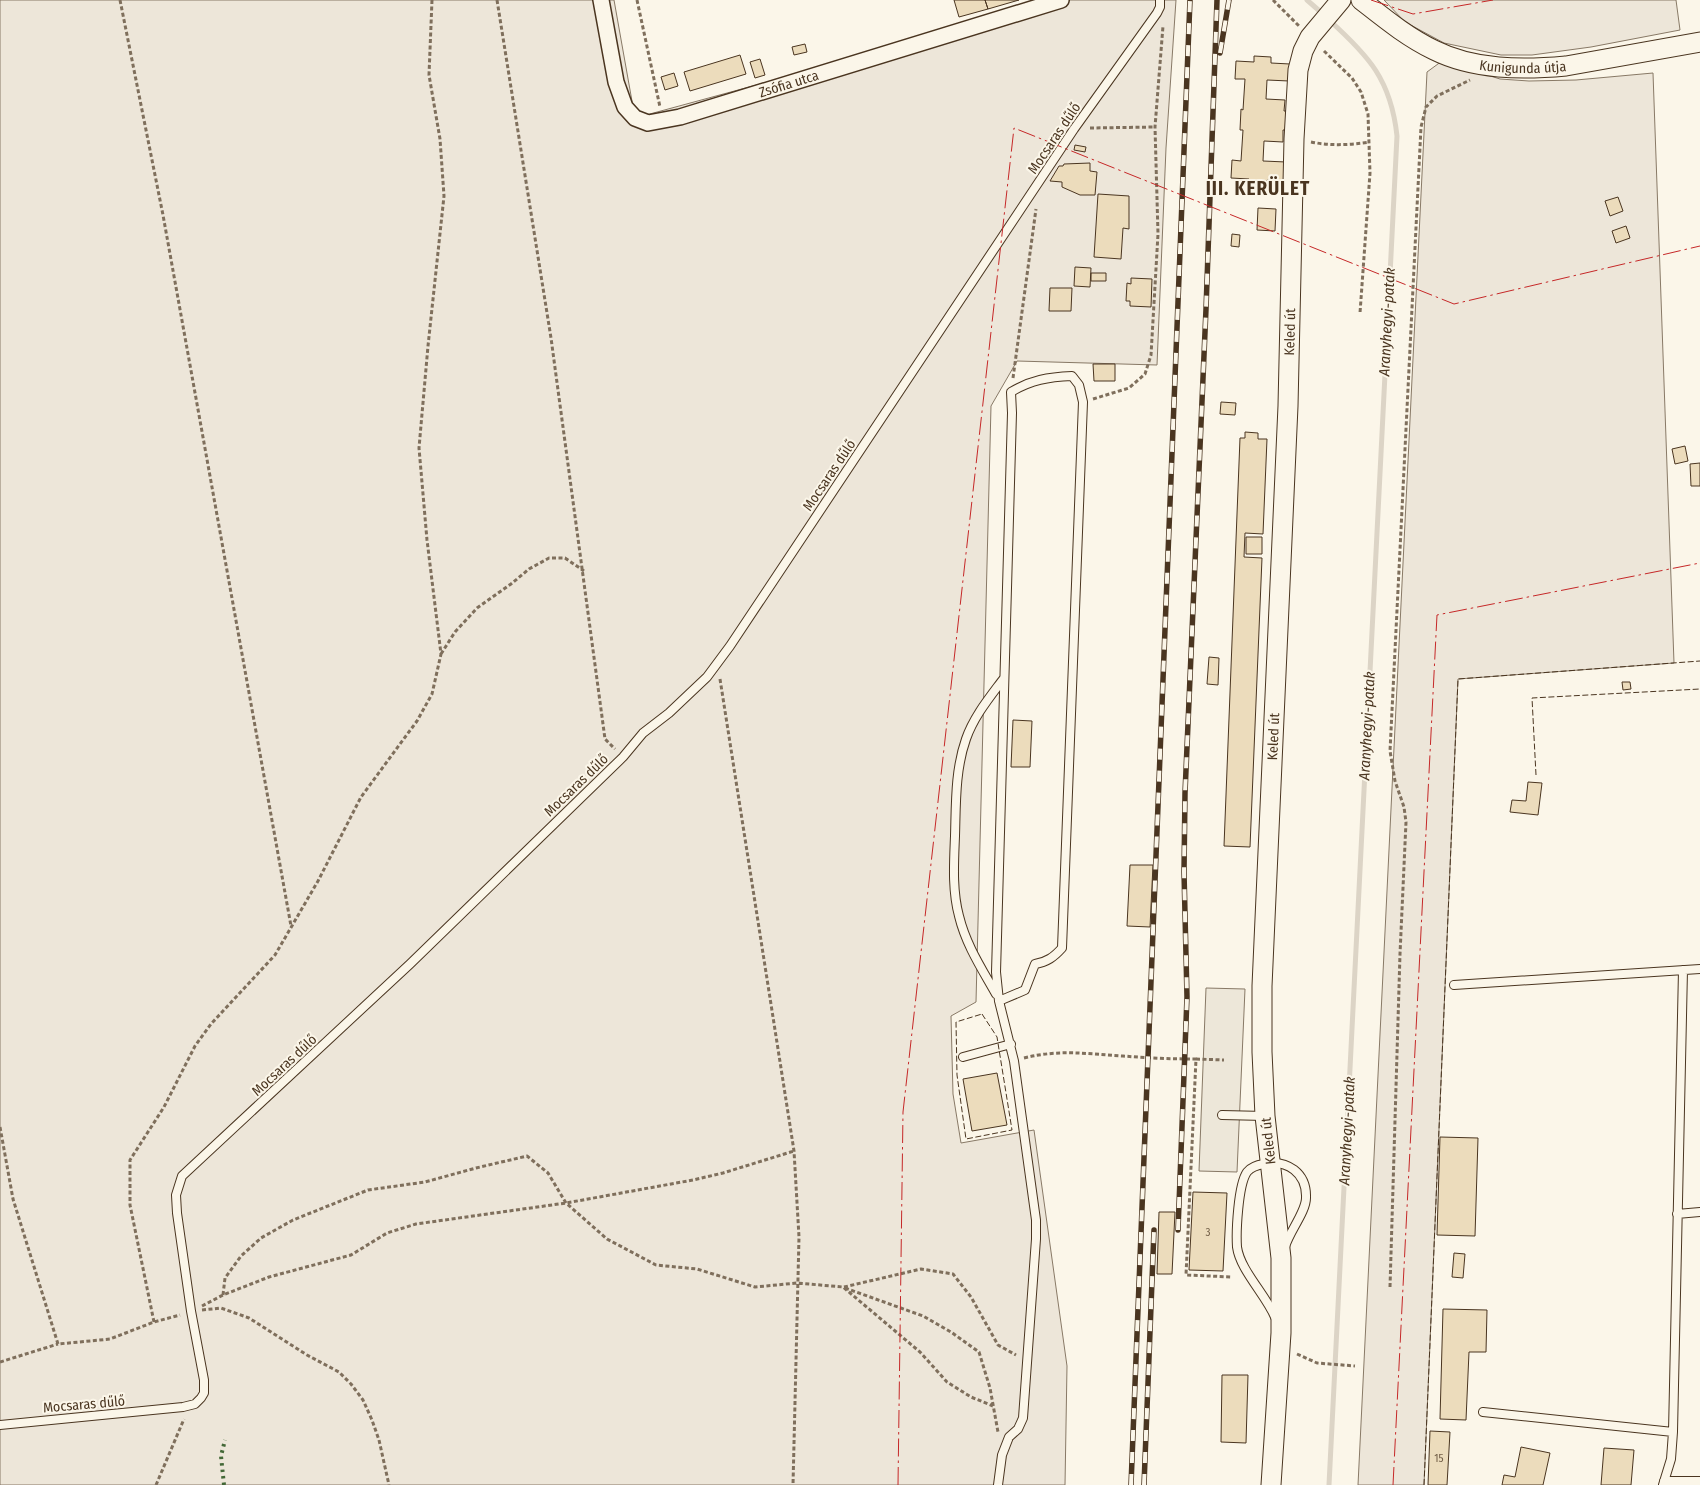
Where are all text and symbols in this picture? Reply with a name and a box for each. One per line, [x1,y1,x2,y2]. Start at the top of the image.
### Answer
street label: Kunigunda útja [1478,57,1567,77]
street label: Zsófia utca [757,67,821,101]
street label: Mocsaras dűlő [1024,99,1084,177]
district label: III. KERÜLET [1206,176,1310,200]
water label: Aranyhegyi-patak [1375,267,1399,378]
street label: Keled út [1281,308,1299,356]
street label: Mocsaras dűlő [799,436,859,514]
water label: Aranyhegyi-patak [1355,671,1379,782]
street label: Keled út [1264,712,1283,761]
street label: Mocsaras dűlő [541,751,612,820]
street label: Mocsaras dűlő [248,1031,320,1100]
water label: Aranyhegyi-patak [1335,1076,1359,1187]
street label: Keled út [1258,1116,1279,1165]
house number: 3 [1206,1226,1211,1239]
street label: Mocsaras dűlő [42,1392,126,1417]
house number: 15 [1434,1452,1444,1465]

